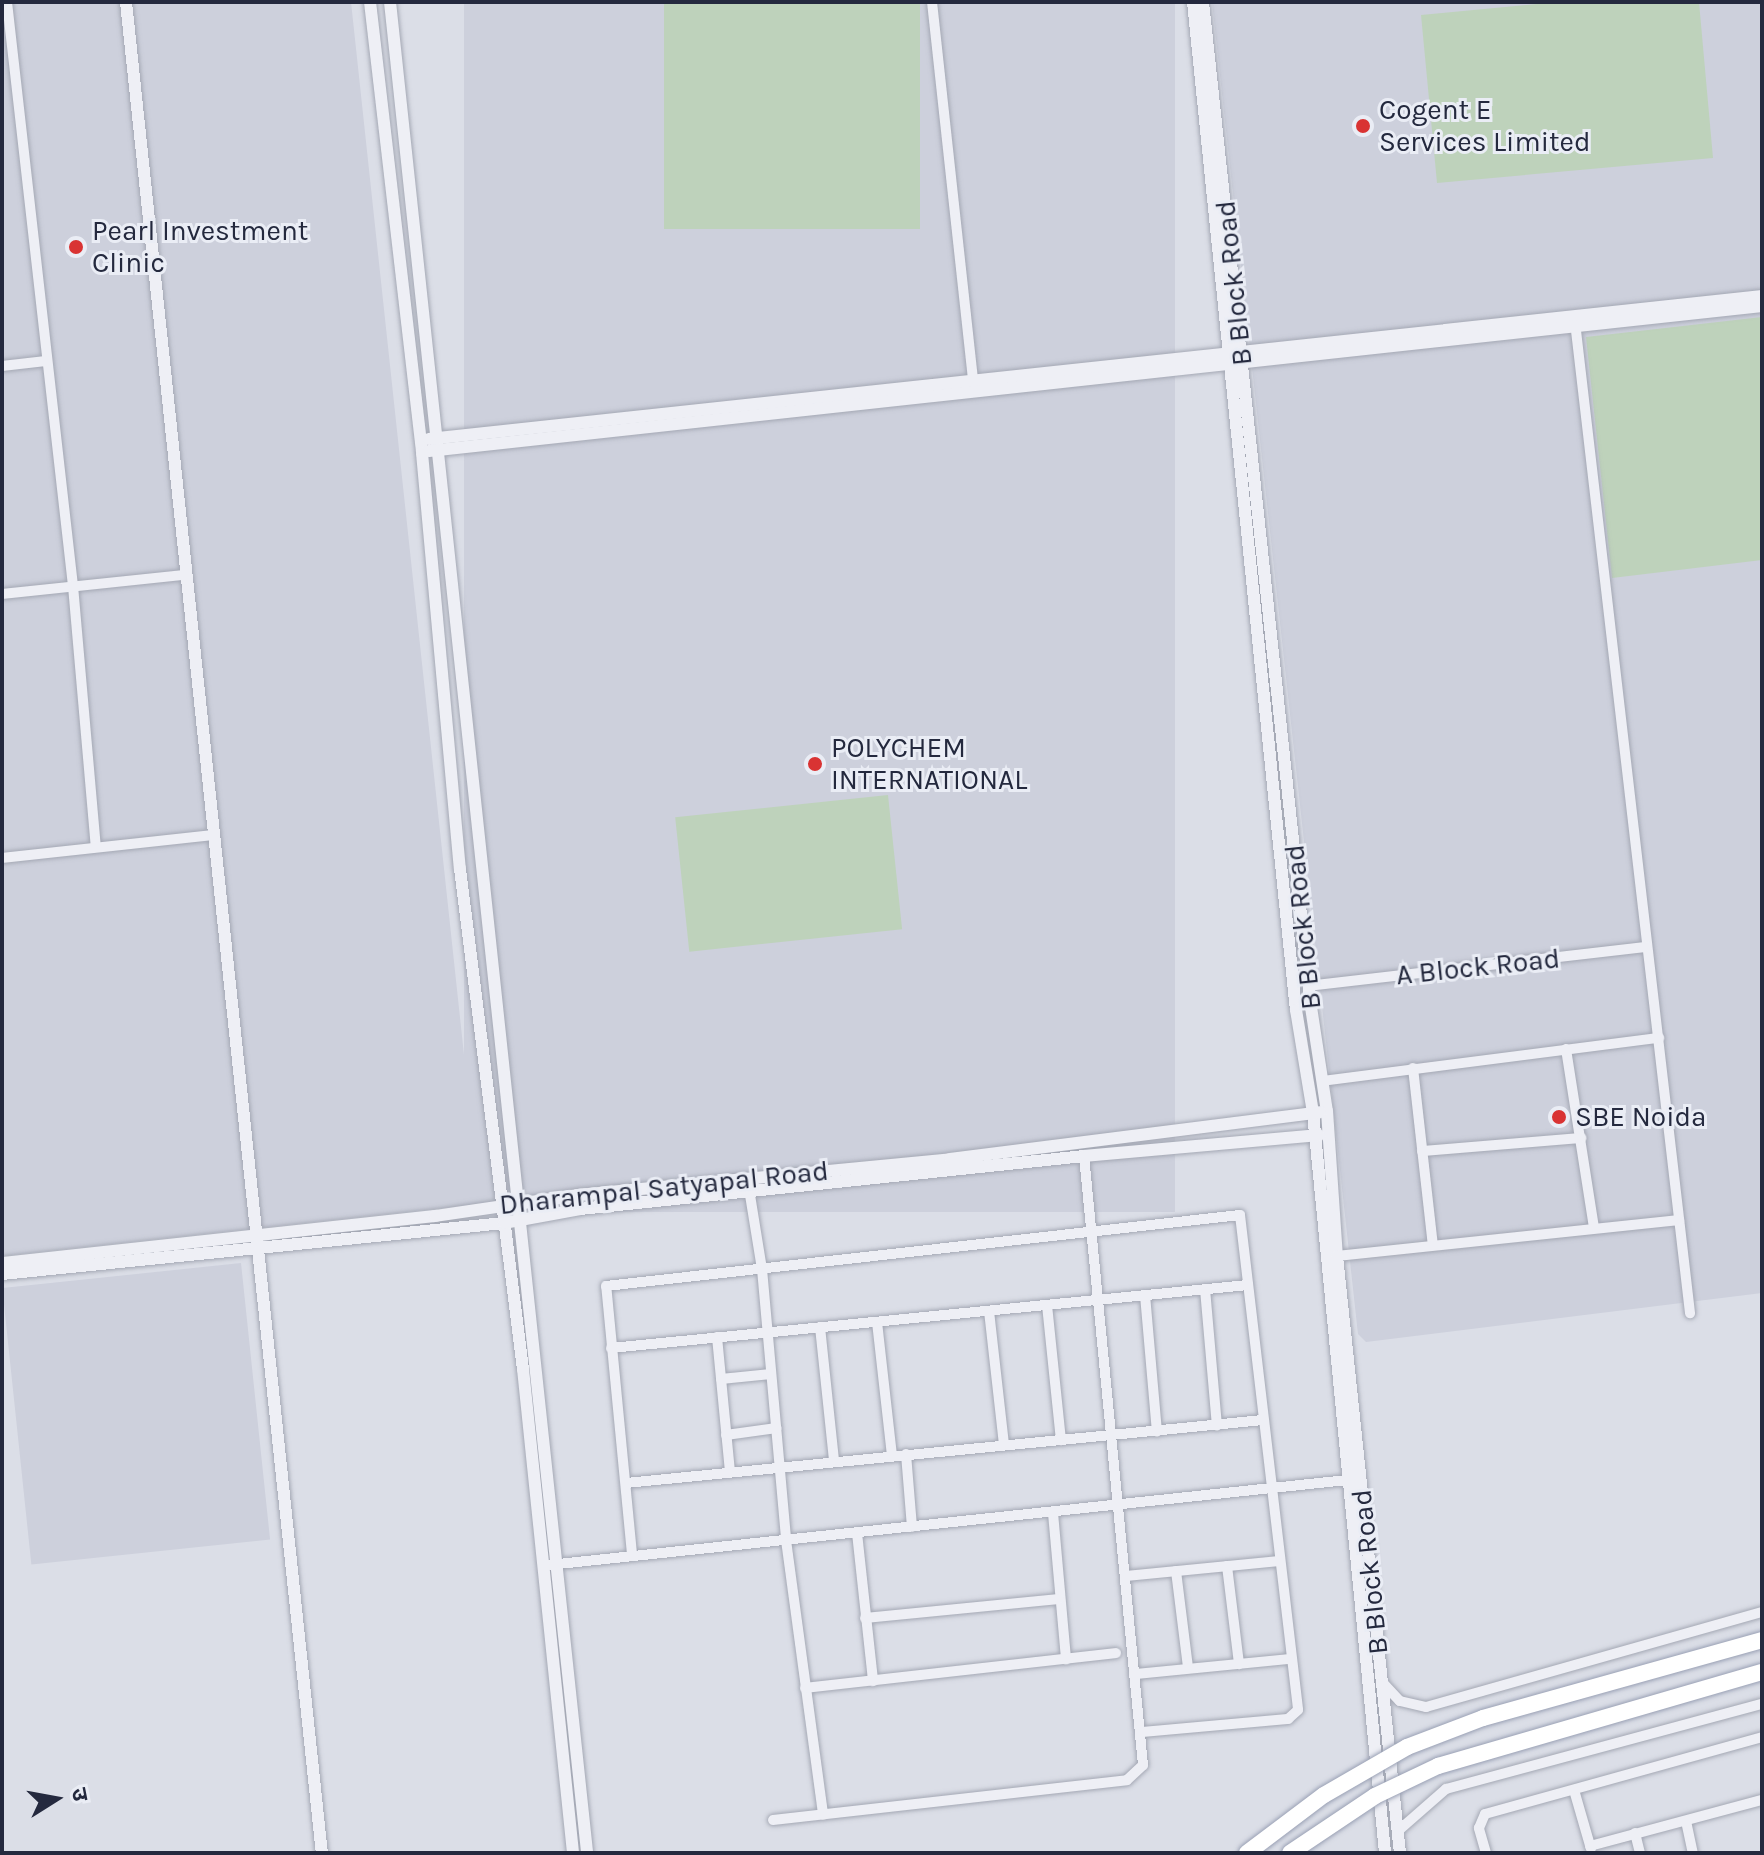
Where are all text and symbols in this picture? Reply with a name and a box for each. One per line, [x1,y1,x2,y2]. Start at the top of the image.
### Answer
place label: Cogent E Services Limited [1379,93,1590,159]
marker: Cogent E Services Limited [1354,117,1372,135]
street label: B Block Road [1209,199,1259,367]
place label: Pearl Investment Clinic [92,214,308,280]
marker: Pearl Investment Clinic [67,238,85,256]
place label: POLYCHEM INTERNATIONAL [831,731,1027,797]
marker: POLYCHEM INTERNATIONAL [806,755,824,773]
street label: B Block Road [1278,843,1328,1011]
street label: A Block Road [1394,942,1562,992]
place label: SBE Noida [1575,1100,1707,1134]
marker: SBE Noida [1550,1108,1568,1126]
street label: Dharampal Satyapal Road [498,1154,830,1222]
street label: B Block Road [1345,1488,1395,1656]
north arrow [16,1759,96,1839]
text: उ [66,1786,94,1803]

